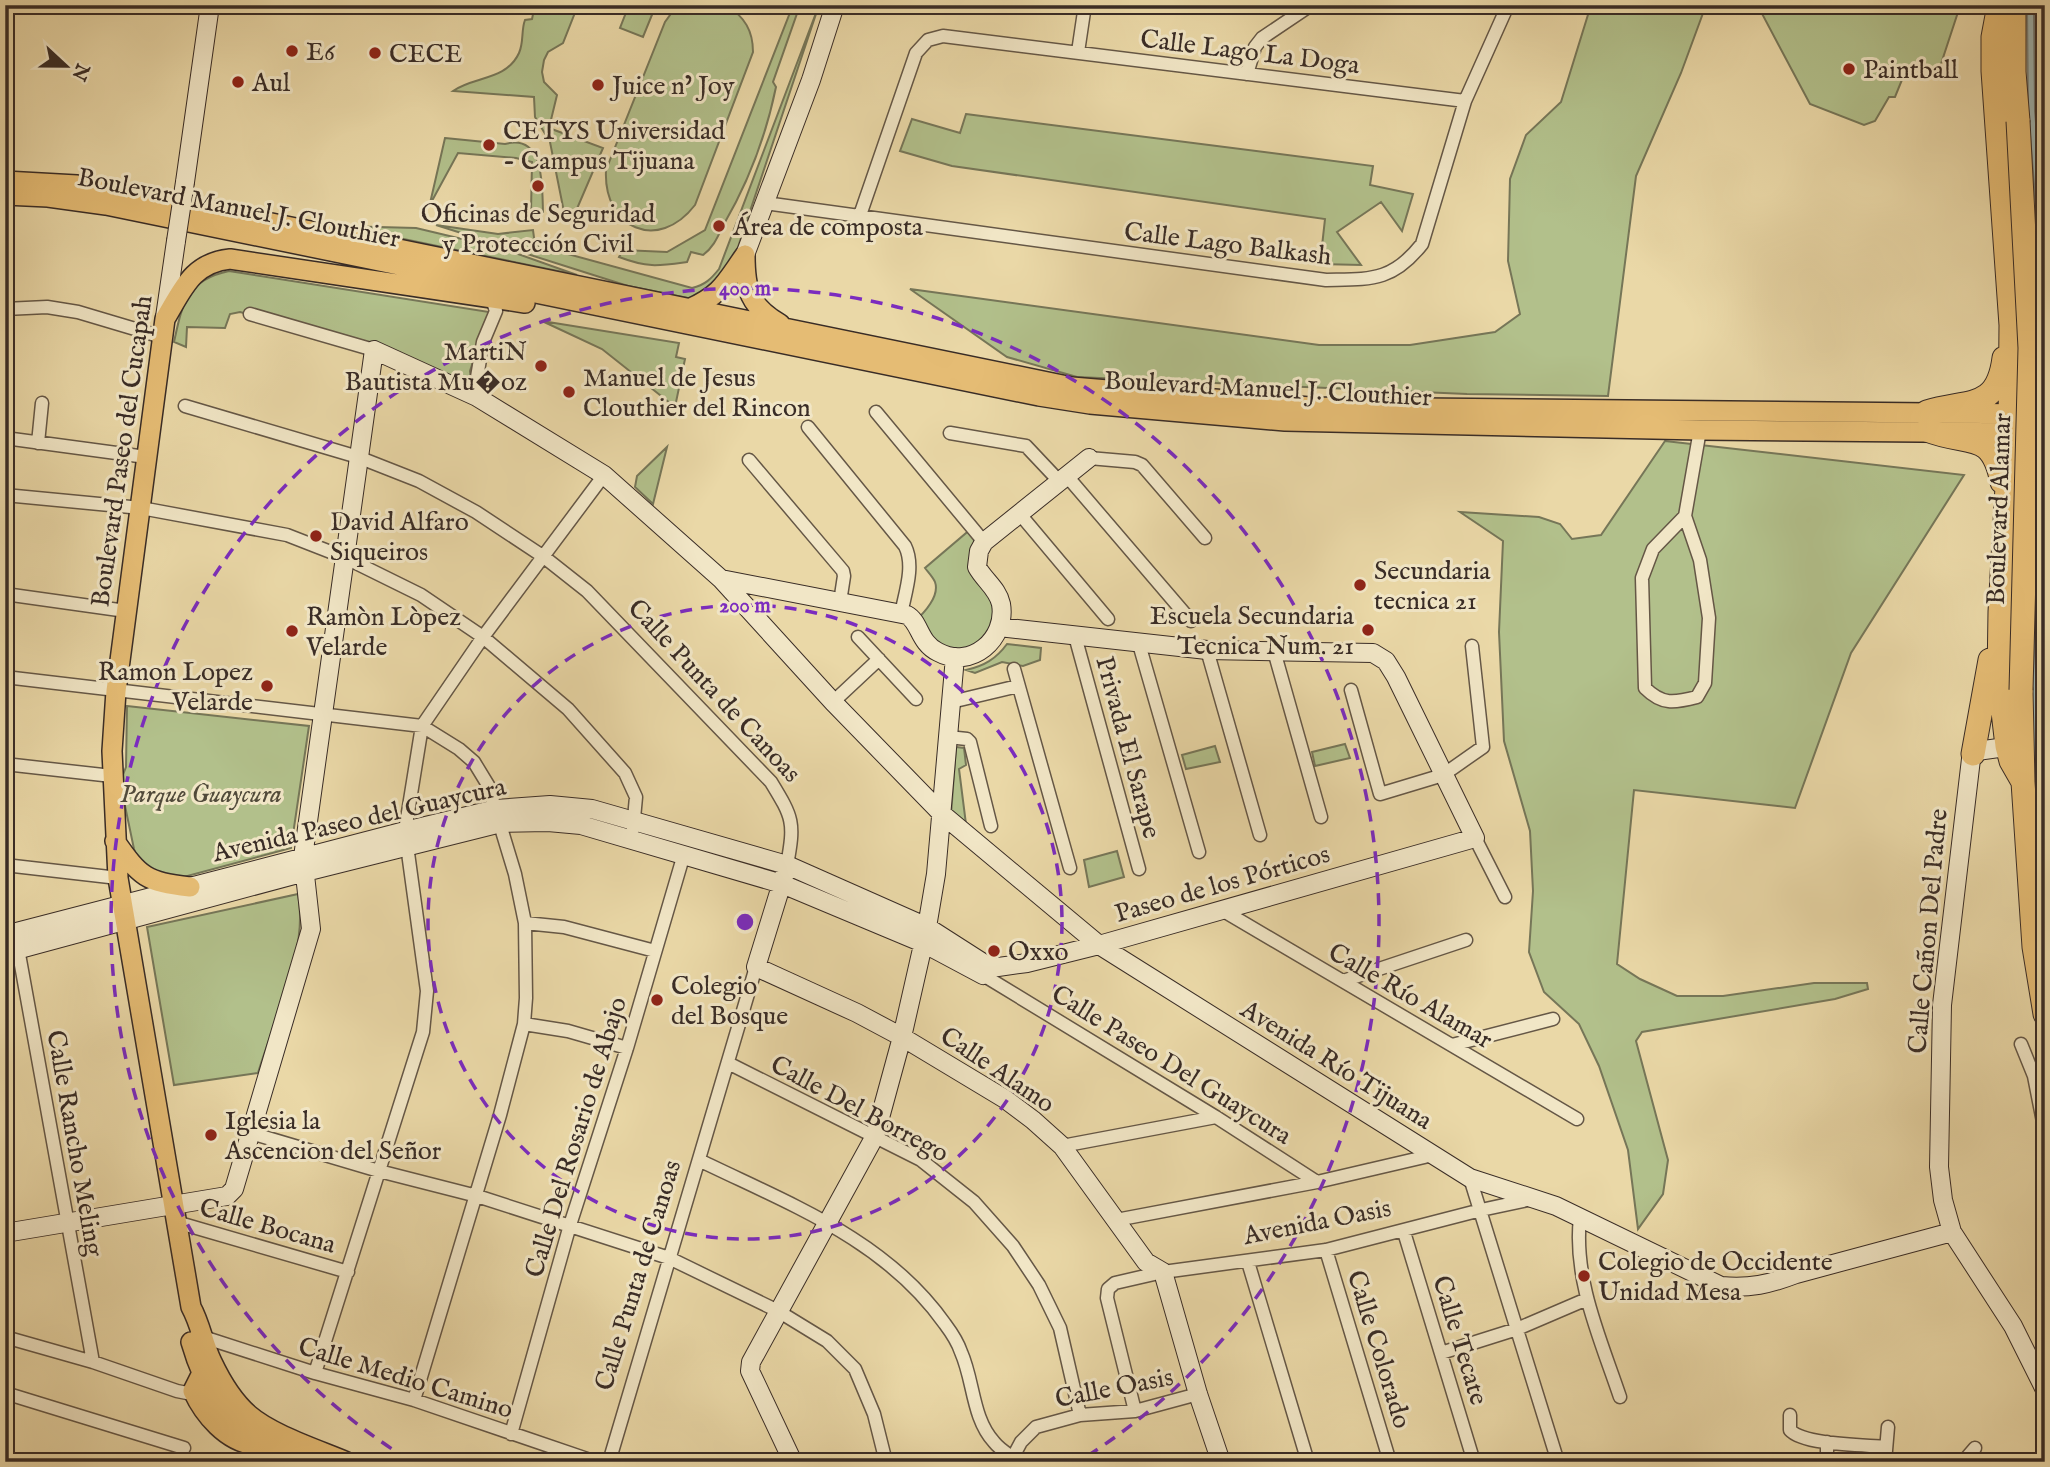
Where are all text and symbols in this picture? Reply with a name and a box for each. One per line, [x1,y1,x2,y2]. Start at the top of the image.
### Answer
street label: Calle Lago La Doga [1138,23,1362,82]
north arrow [32,32,102,102]
place label: E6 [306,36,336,69]
place label: CECE [389,38,462,71]
marker: E6 [284,43,300,59]
marker: CECE [367,45,383,61]
place label: Paintball [1863,54,1959,87]
text: N [65,59,94,84]
marker: Paintball [1841,61,1857,77]
place label: Aul [251,67,291,100]
place label: Juice n’ Joy [609,70,735,103]
marker: Aul [230,74,246,90]
marker: Juice n’ Joy [590,77,606,93]
place label: CETYS Universidad - Campus Tijuana [503,115,725,178]
marker: CETYS Universidad - Campus Tijuana [481,137,497,153]
street label: Boulevard Manuel J. Clouthier [75,161,403,256]
marker: Oficinas de Seguridad y Protección Civil [530,178,546,194]
place label: Oficinas de Seguridad y Protección Civil [421,198,655,261]
place label: Área de composta [732,211,924,244]
street label: Calle Lago Balkash [1122,215,1334,274]
marker: Área de composta [711,218,727,234]
text: 400 m [719,276,772,303]
street label: Boulevard Paseo del Cucapah [84,293,161,609]
place label: MartiN Bautista Mu�oz [345,336,527,399]
marker: MartiN Bautista Mu�oz [533,358,549,374]
place label: Manuel de Jesus Clouthier del Rincon [583,362,811,425]
street label: Boulevard Manuel J. Clouthier [1103,364,1433,415]
marker: Manuel de Jesus Clouthier del Rincon [561,384,577,400]
street label: Boulevard Alamar [1980,412,2019,606]
place label: David Alfaro Siqueiros [330,506,469,569]
marker: David Alfaro Siqueiros [308,528,324,544]
place label: Secundaria tecnica 21 [1374,555,1491,618]
marker: Secundaria tecnica 21 [1352,577,1368,593]
street label: Calle Punta de Canoas [620,592,808,790]
text: 200 m [719,593,771,620]
place label: Escuela Secundaria Tecnica Num. 21 [1150,600,1355,663]
place label: Ramòn Lòpez Velarde [305,601,461,664]
marker: Escuela Secundaria Tecnica Num. 21 [1360,622,1376,638]
marker: Ramòn Lòpez Velarde [284,623,300,639]
street label: Privada El Sarape [1087,653,1168,842]
place label: Ramon Lopez Velarde [98,656,253,719]
marker: Ramon Lopez Velarde [259,678,275,694]
street label: Avenida Paseo del Guaycura [208,770,510,871]
park label: Parque Guaycura [120,778,282,811]
street label: Calle Cañon Del Padre [1901,807,1956,1055]
street label: Paseo de los Pórticos [1111,838,1334,931]
centre of rings [733,910,757,934]
place label: Oxxo [1008,936,1069,969]
street label: Calle Río Alamar [1322,936,1499,1057]
marker: Oxxo [986,943,1002,959]
place label: Colegio del Bosque [671,970,788,1033]
street label: Calle Paseo Del Guaycura [1045,978,1298,1153]
marker: Colegio del Bosque [649,992,665,1008]
street label: Calle Del Rosario de Abajo [518,993,635,1282]
street label: Avenida Río Tijuana [1233,993,1439,1138]
street label: Calle Alamo [933,1020,1061,1121]
street label: Calle Rancho Meling [38,1028,111,1260]
street label: Calle Del Borrego [764,1048,954,1170]
place label: Iglesia la Ascencion del Señor [224,1105,442,1168]
marker: Iglesia la Ascencion del Señor [203,1127,219,1143]
street label: Calle Punta de Canoas [588,1156,689,1395]
street label: Calle Bocana [196,1191,340,1262]
street label: Avenida Oasis [1240,1192,1394,1253]
place label: Colegio de Occidente Unidad Mesa [1598,1246,1833,1309]
street label: Calle Colorado [1339,1266,1418,1433]
marker: Colegio de Occidente Unidad Mesa [1576,1268,1592,1284]
street label: Calle Tecate [1424,1272,1495,1409]
street label: Calle Medio Camino [294,1330,517,1427]
street label: Calle Oasis [1052,1361,1176,1416]

